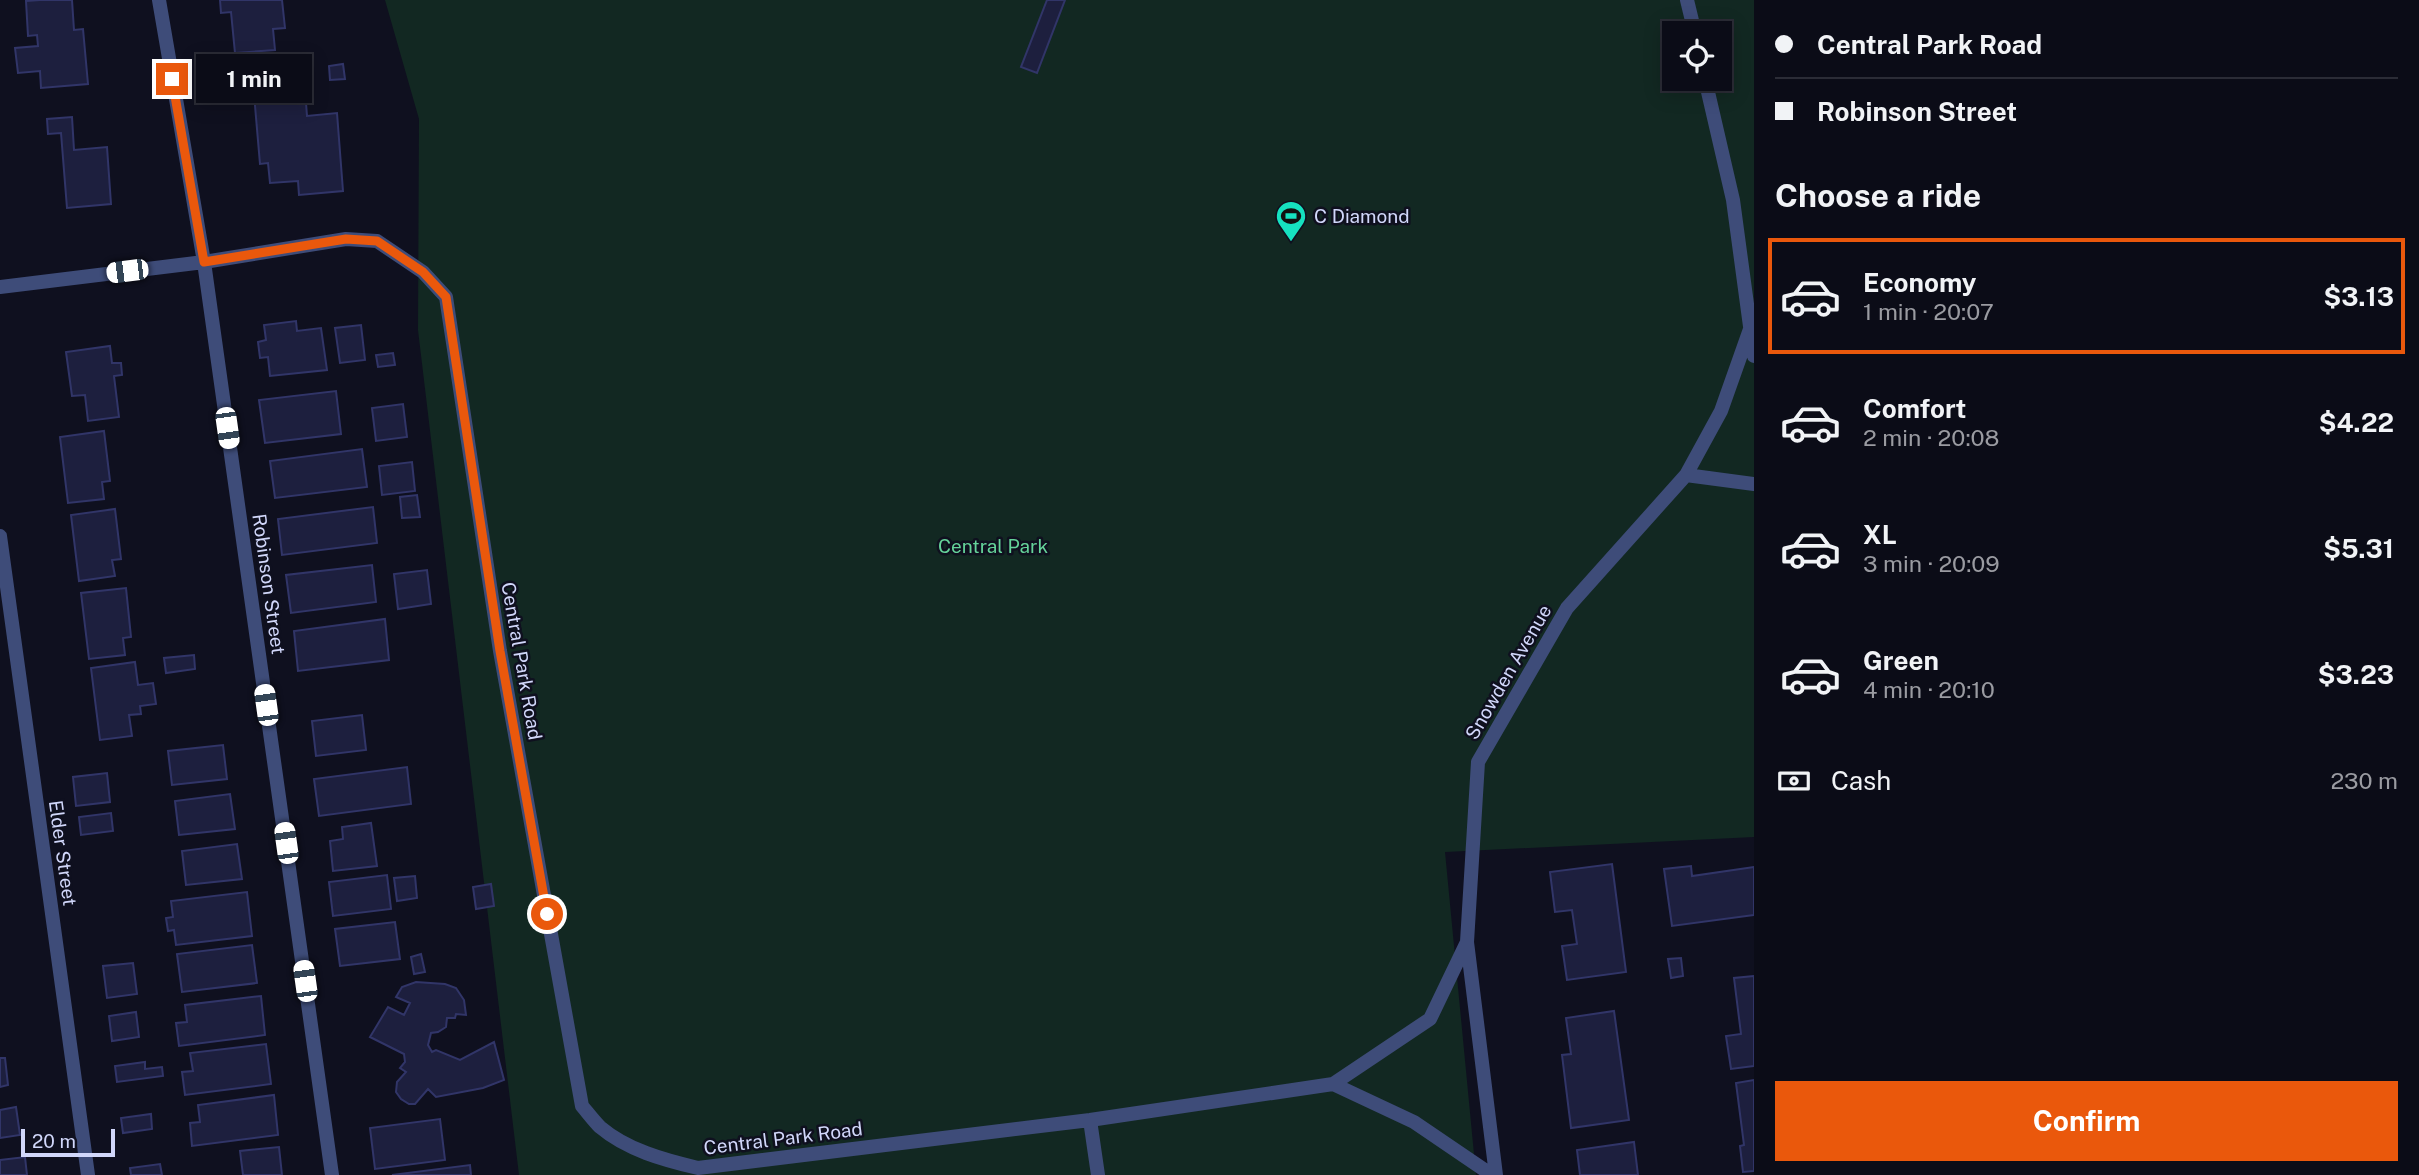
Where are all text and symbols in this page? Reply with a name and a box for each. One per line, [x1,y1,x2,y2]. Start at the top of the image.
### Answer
map controls [1662,21,1732,91]
button: locate [1662,21,1732,91]
text: Central Park Road [1817,29,2042,60]
callout: 1 min [196,55,312,104]
route end [156,63,188,95]
text: 1 min [226,65,282,92]
text: Robinson Street [1817,96,2017,127]
text: Choose a ride [1775,177,1981,214]
sports icon: C Diamond [1274,199,1308,243]
place label: C Diamond [1314,205,1410,227]
car [105,258,150,284]
icon: car [1779,265,1842,328]
text: Economy [1863,267,1976,298]
text: $3.13 [2324,281,2394,312]
text: 1 min · 20:07 [1863,298,1994,325]
icon: car [1779,391,1842,454]
text: Comfort [1863,393,1966,424]
car [214,406,241,450]
text: $4.22 [2319,407,2394,438]
text: 2 min · 20:08 [1863,424,1999,451]
street label: Robinson Street [248,512,290,656]
icon: car [1779,517,1842,580]
text: XL [1863,519,1897,550]
text: $5.31 [2323,533,2394,564]
park label: Central Park [938,535,1048,557]
text: 3 min · 20:09 [1863,550,2000,577]
street label: Central Park Road [497,580,547,742]
street label: Snowden Avenue [1461,601,1555,743]
icon: car [1779,643,1842,706]
text: Green [1863,645,1939,676]
text: $3.23 [2318,659,2394,690]
text: 4 min · 20:10 [1863,676,1995,703]
car [253,683,280,727]
icon: cash [1775,762,1813,800]
text: Cash [1831,765,1891,796]
text: 230 m [2330,767,2398,794]
street label: Elder Street [45,799,81,907]
car [273,821,300,865]
route start [531,898,563,930]
car [292,959,319,1003]
button: Confirm [1775,1081,2398,1161]
street label: Central Park Road [702,1117,864,1159]
scale bar [21,1126,116,1158]
text: 20 m [32,1130,76,1152]

